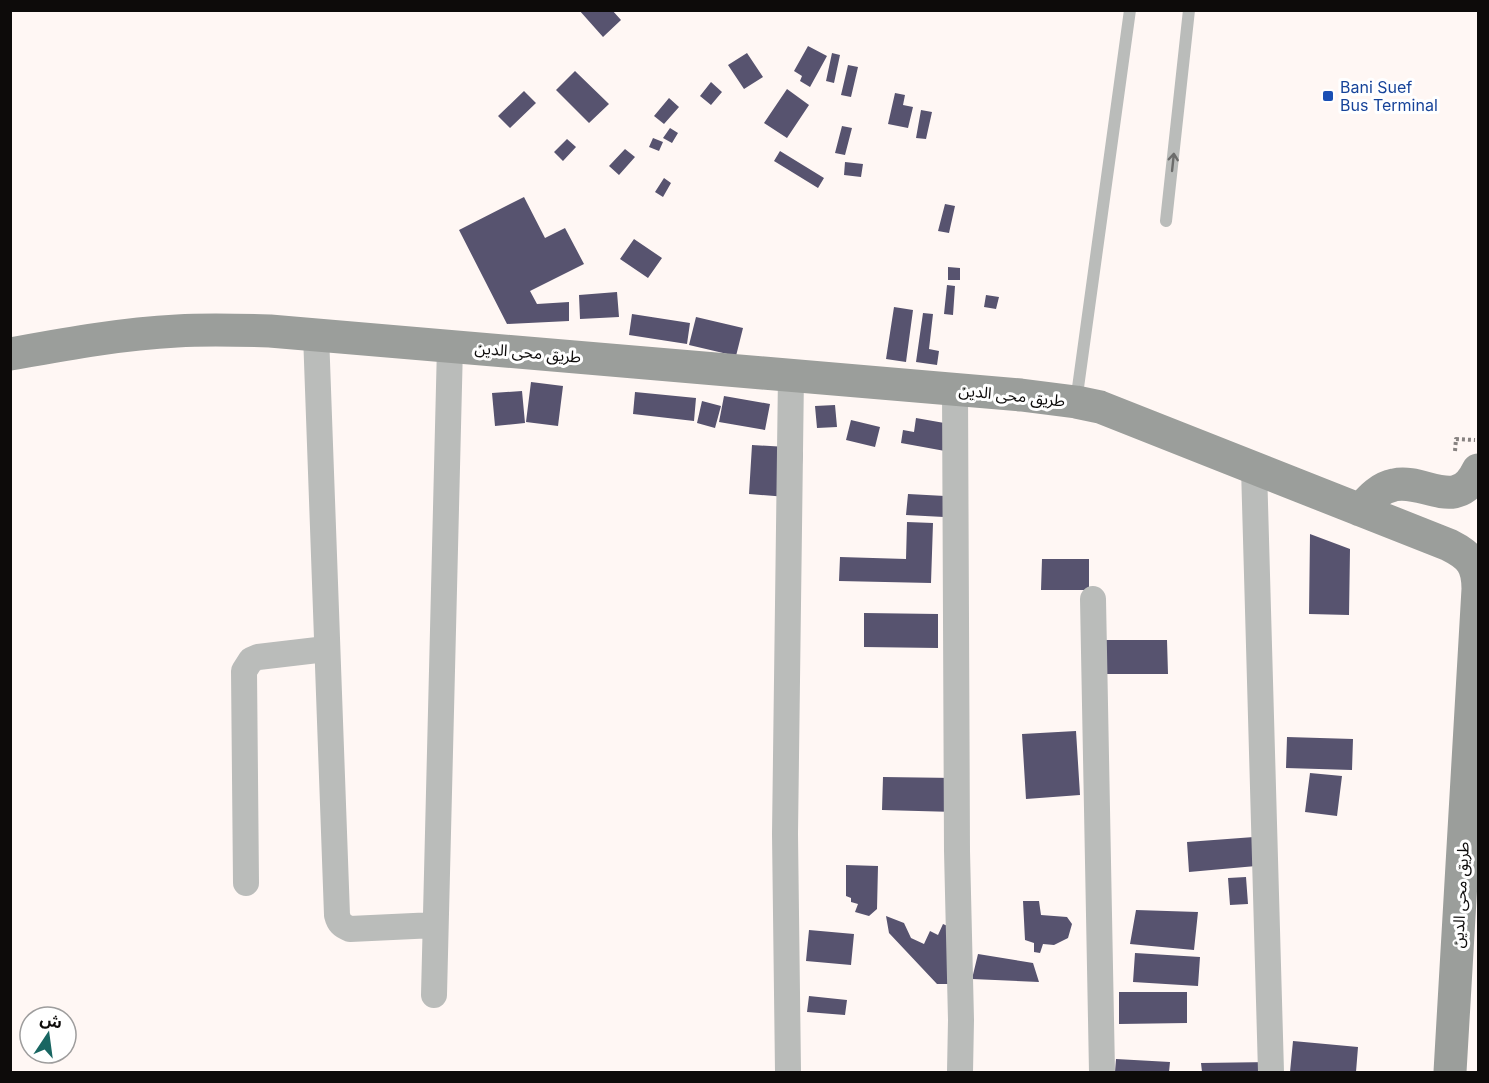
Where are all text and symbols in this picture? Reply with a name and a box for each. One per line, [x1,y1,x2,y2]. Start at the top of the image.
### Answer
place label: Bani Suef Bus Terminal [1340,77,1438,115]
marker: Bani Suef Bus Terminal [1321,89,1335,103]
one-way arrow [1168,153,1179,173]
street label: طريق محى الدين [474,337,582,368]
street label: طريق محى الدين [958,379,1066,412]
street label: طريق محى الدين [1447,841,1474,949]
north arrow [18,1005,78,1065]
text: ش [38,1008,64,1033]

